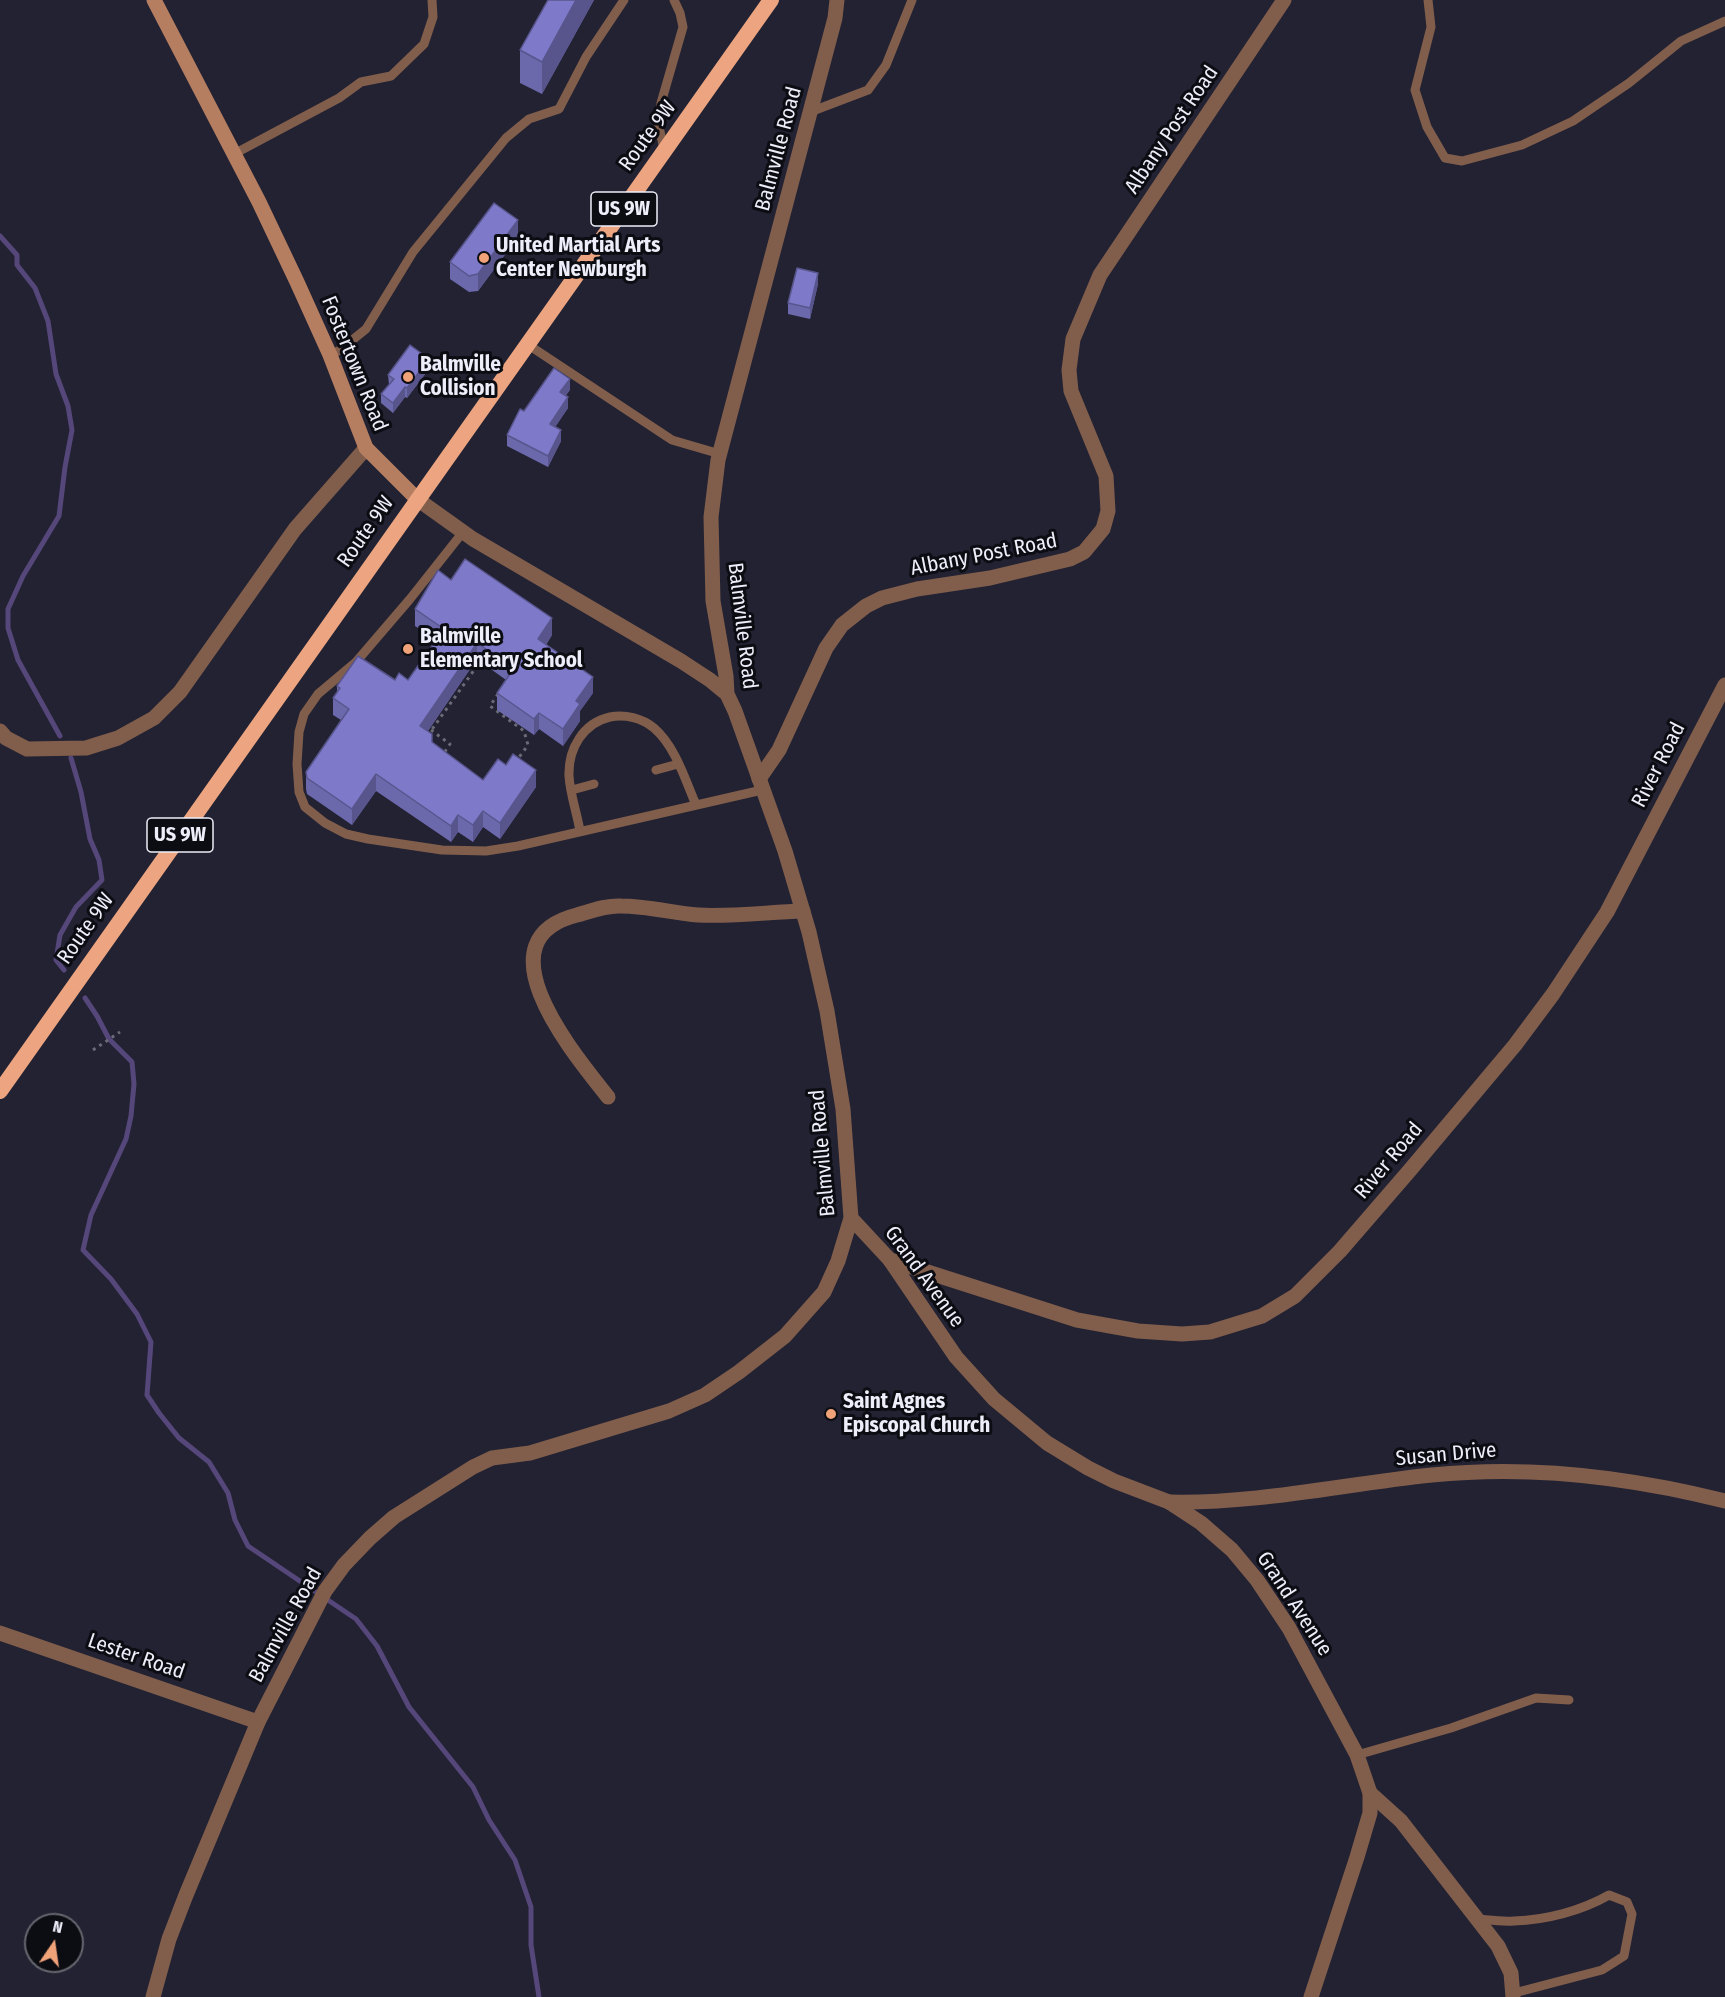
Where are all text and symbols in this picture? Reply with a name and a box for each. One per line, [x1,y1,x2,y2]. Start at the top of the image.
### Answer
street label: Albany Post Road [1120,61,1224,199]
street label: Balmville Road [750,84,808,214]
street label: Route 9W [614,96,682,176]
road number: US 9W [591,192,657,226]
place label: United Martial Arts Center Newburgh [496,233,660,283]
marker: United Martial Arts Center Newburgh [477,251,491,265]
street label: Fostertown Road [315,293,393,435]
place label: Balmville Collision [420,352,501,402]
marker: Balmville Collision [401,370,415,384]
street label: Route 9W [332,492,400,572]
street label: Albany Post Road [909,528,1059,582]
street label: Balmville Road [722,561,762,691]
place label: Balmville Elementary School [420,624,583,674]
marker: Balmville Elementary School [401,642,415,656]
street label: River Road [1627,718,1691,812]
road number: US 9W [147,818,213,852]
street label: Route 9W [52,889,120,969]
street label: Balmville Road [805,1088,841,1218]
street label: River Road [1350,1118,1428,1204]
street label: Grand Avenue [879,1221,969,1333]
place label: Saint Agnes Episcopal Church [843,1389,990,1439]
marker: Saint Agnes Episcopal Church [824,1407,838,1421]
street label: Susan Drive [1395,1438,1497,1472]
street label: Grand Avenue [1251,1547,1337,1661]
street label: Balmville Road [244,1563,328,1687]
street label: Lester Road [84,1629,188,1685]
north arrow [24,1913,84,1973]
text: N [51,1917,65,1937]

